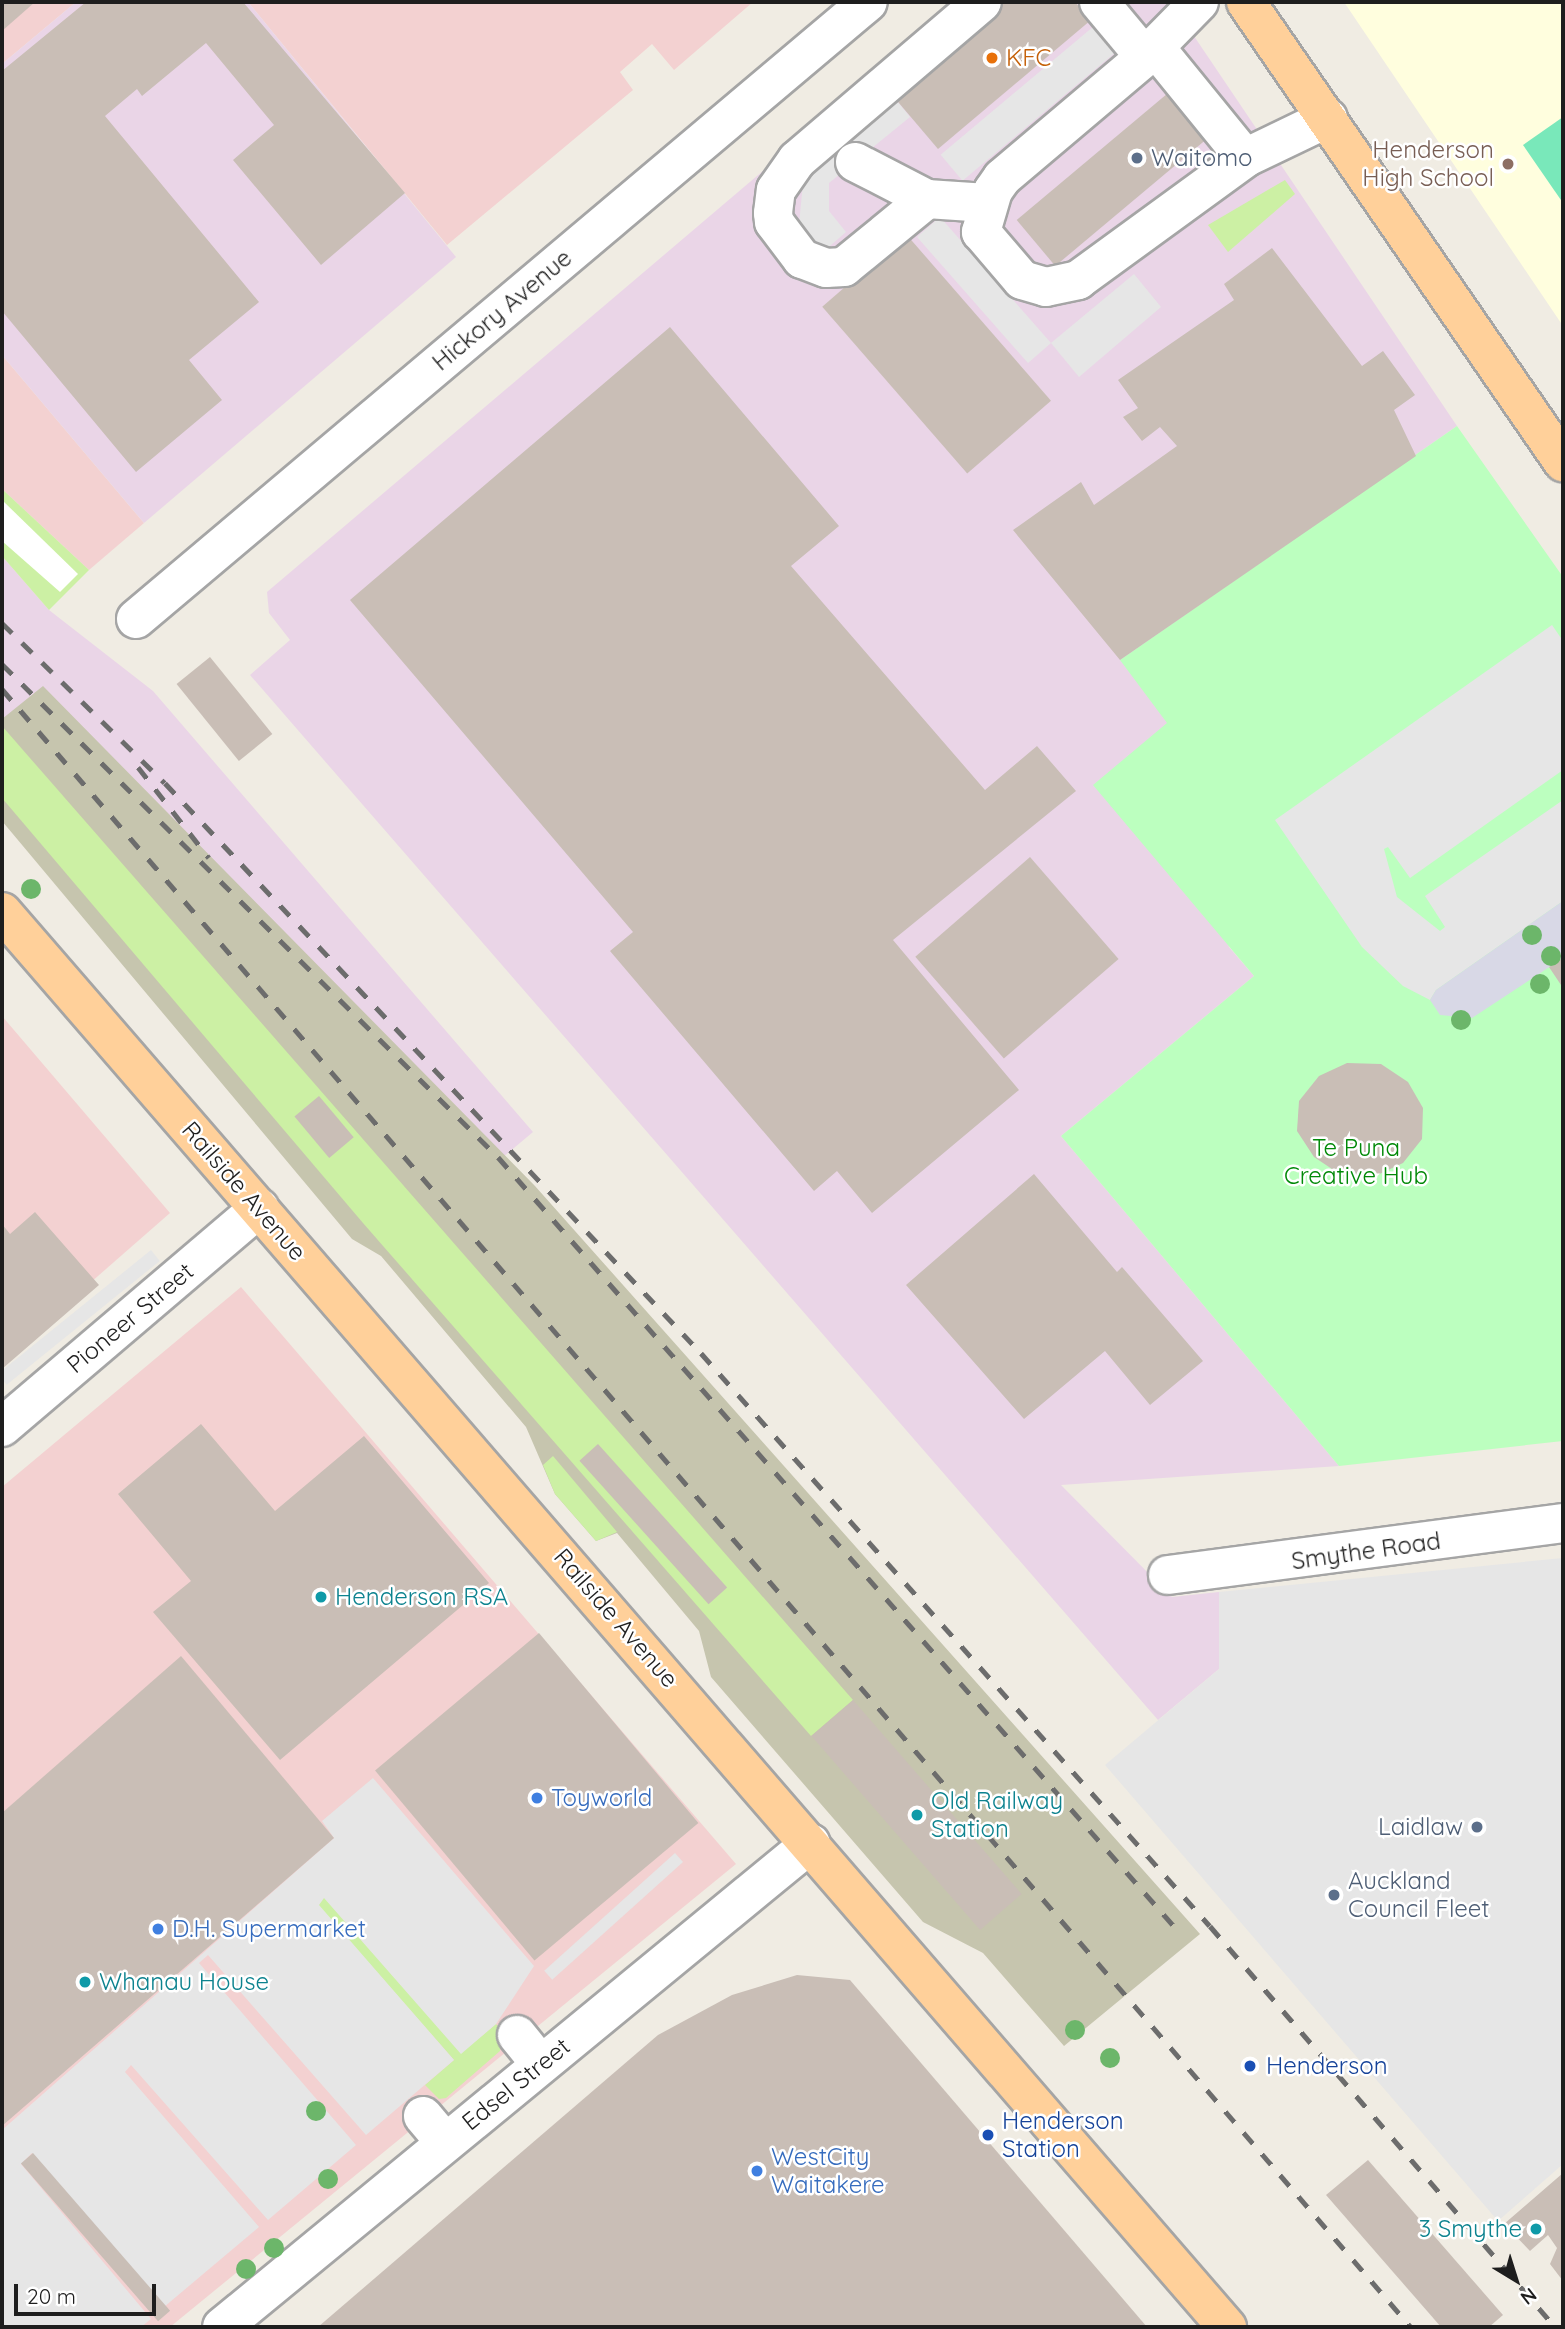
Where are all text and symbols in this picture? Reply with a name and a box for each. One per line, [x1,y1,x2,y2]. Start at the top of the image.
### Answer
place label: KFC [1006,44,1051,72]
marker: KFC [984,50,1000,66]
place label: Henderson High School [1362,136,1494,192]
place label: Waitomo [1151,144,1253,172]
marker: Waitomo [1129,150,1145,166]
marker: Henderson High School [1500,156,1516,172]
street label: Hickory Avenue [426,243,578,377]
street label: Railside Avenue [176,1116,312,1266]
park label: Te Puna Creative Hub [1284,1134,1428,1190]
street label: Pioneer Street [61,1257,199,1379]
street label: Smythe Road [1290,1526,1442,1576]
street label: Railside Avenue [548,1543,684,1693]
place label: Henderson RSA [335,1583,508,1611]
marker: Henderson RSA [313,1589,329,1605]
place label: Toyworld [551,1784,652,1812]
place label: Old Railway Station [931,1787,1063,1843]
marker: Toyworld [529,1790,545,1806]
marker: Old Railway Station [909,1807,925,1823]
place label: Laidlaw [1378,1813,1463,1841]
marker: Laidlaw [1469,1819,1485,1835]
place label: Auckland Council Fleet [1348,1867,1489,1923]
marker: Auckland Council Fleet [1326,1887,1342,1903]
place label: D.H. Supermarket [172,1915,366,1943]
marker: D.H. Supermarket [150,1921,166,1937]
place label: Whanau House [99,1968,269,1996]
marker: Whanau House [77,1974,93,1990]
street label: Edsel Street [456,2032,576,2136]
place label: Henderson [1266,2052,1388,2080]
marker: Henderson [1240,2056,1260,2076]
place label: Henderson Station [1002,2107,1124,2163]
marker: Henderson Station [980,2127,996,2143]
place label: WestCity Waitakere [771,2143,884,2199]
marker: WestCity Waitakere [749,2163,765,2179]
place label: 3 Smythe [1419,2215,1522,2243]
marker: 3 Smythe [1528,2221,1544,2237]
north arrow [1481,2245,1551,2315]
scale bar [18,2270,159,2314]
text: 20 m [27,2283,76,2309]
text: N [1516,2283,1542,2310]

